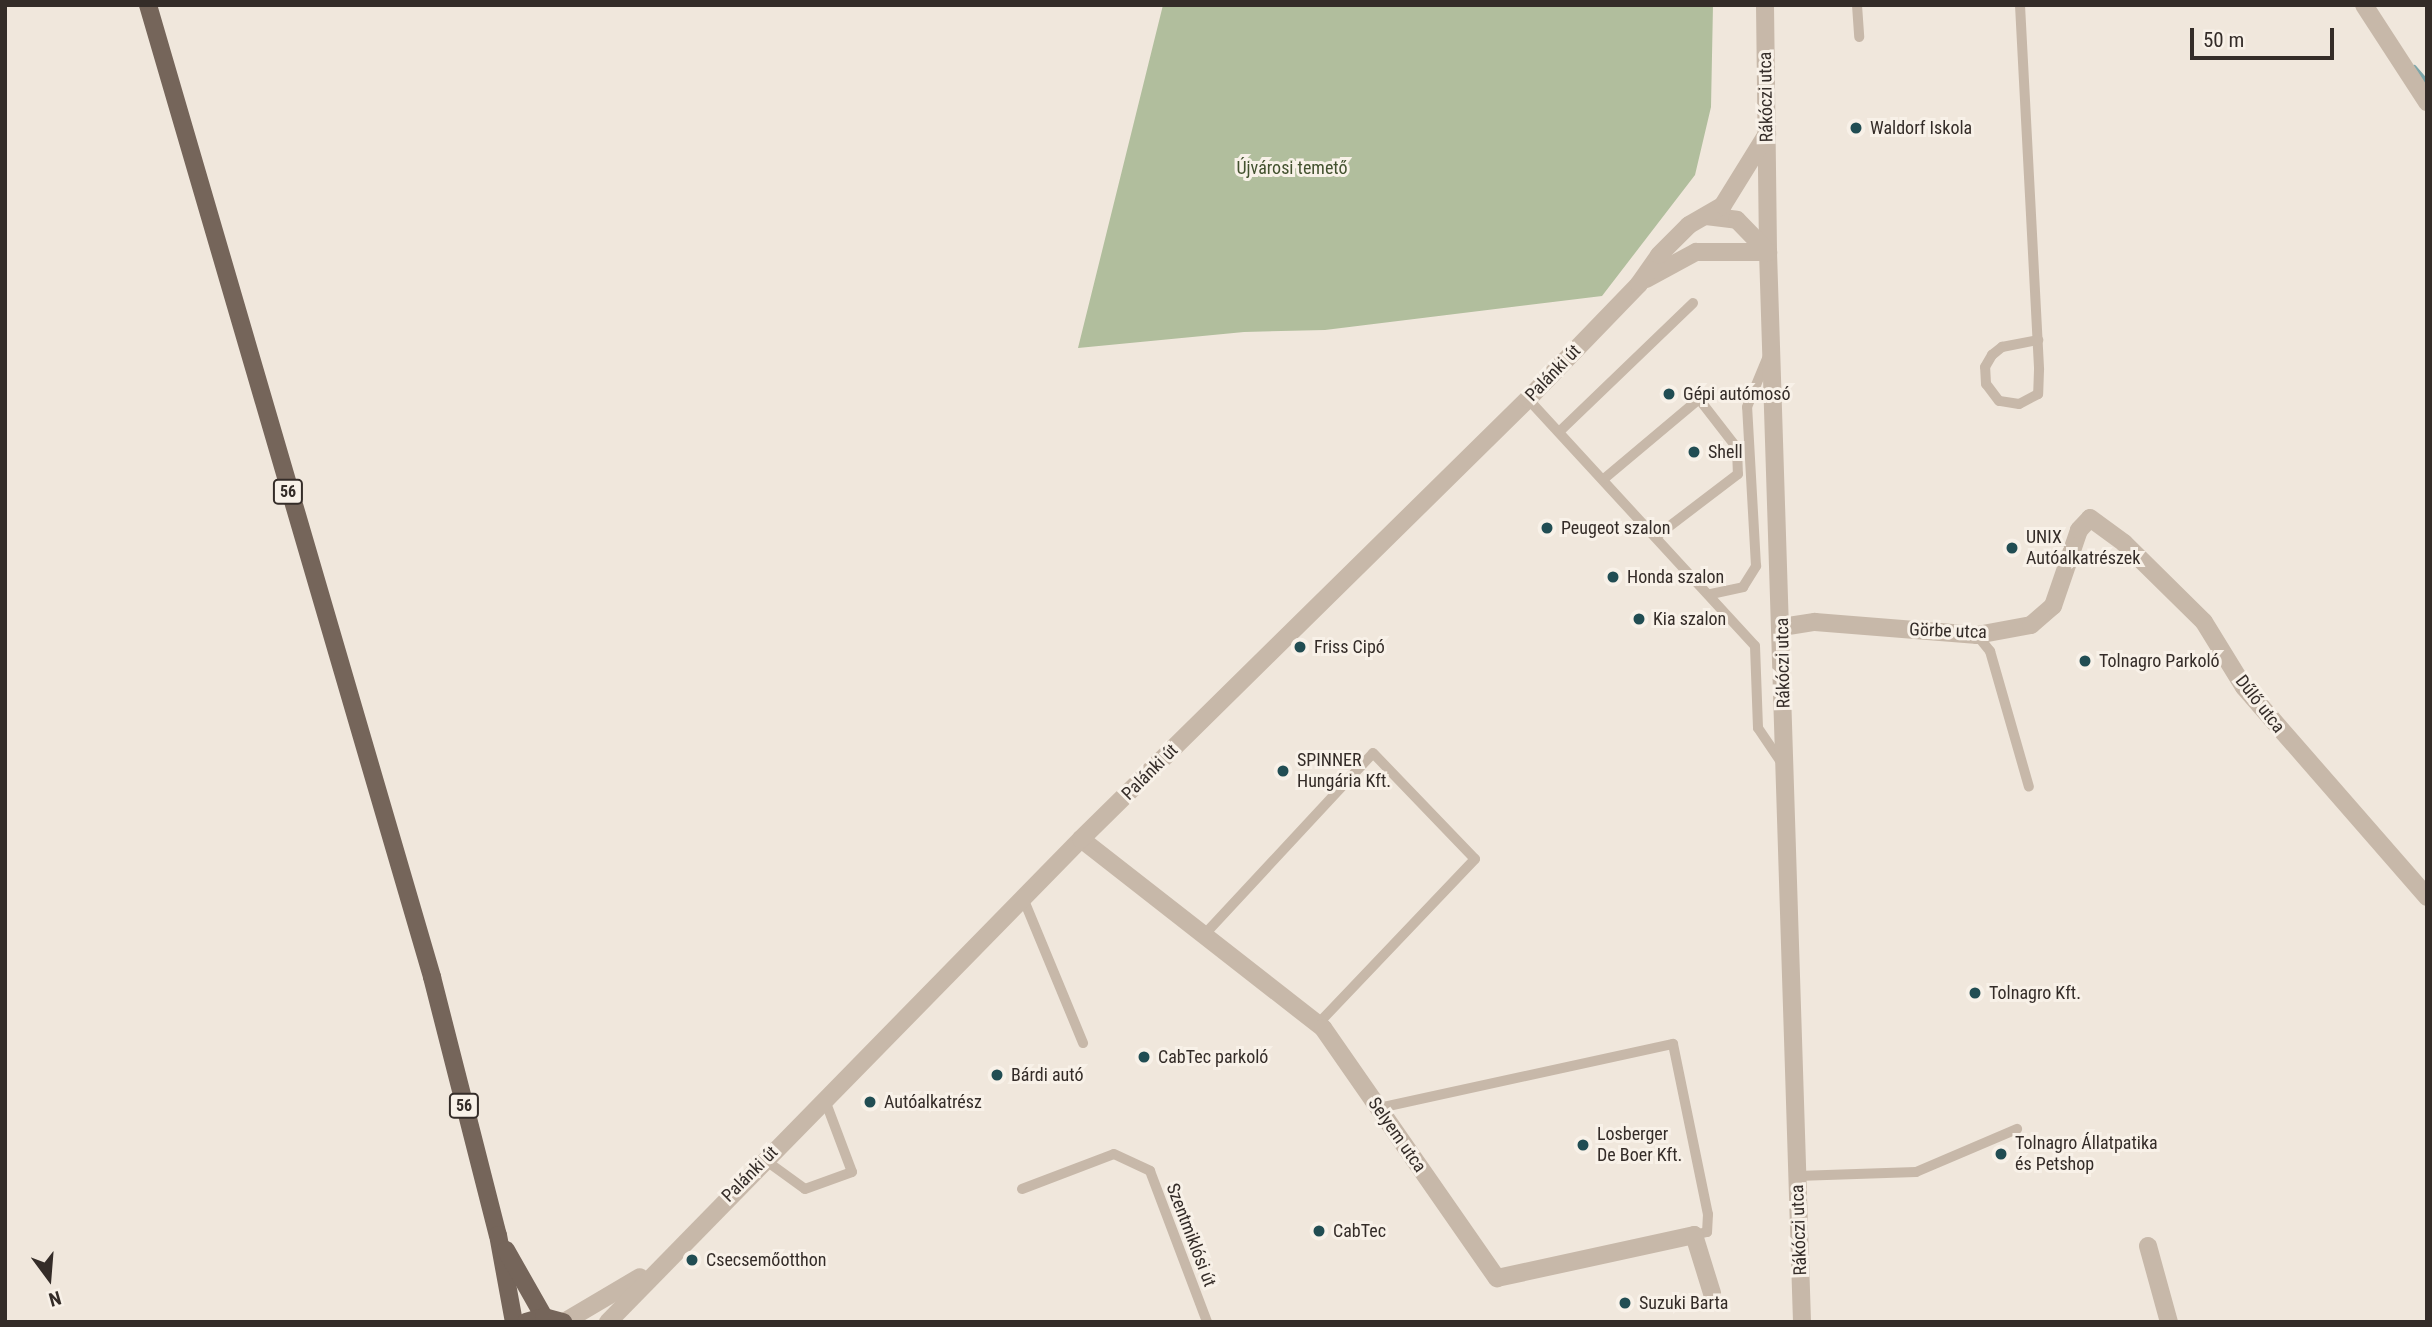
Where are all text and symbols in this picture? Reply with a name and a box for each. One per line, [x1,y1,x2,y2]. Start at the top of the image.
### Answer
scale bar [2194,14,2338,58]
text: 50 m [2203,28,2244,52]
street label: Rákóczi utca [1754,51,1778,143]
place label: Waldorf Iskola [1870,117,1972,139]
marker: Waldorf Iskola [1848,120,1864,136]
park label: Újvárosi temető [1236,157,1348,179]
street label: Palánki út [1521,340,1585,406]
place label: Gépi autómosó [1683,383,1791,405]
marker: Gépi autómosó [1661,386,1677,402]
place label: Shell [1708,441,1743,463]
marker: Shell [1686,444,1702,460]
road number: 56 [272,480,304,505]
place label: Peugeot szalon [1561,517,1670,539]
marker: Peugeot szalon [1539,520,1555,536]
place label: UNIX Autóalkatrészek [2026,527,2140,570]
marker: UNIX Autóalkatrészek [2004,540,2020,556]
place label: Honda szalon [1627,566,1724,588]
marker: Honda szalon [1605,569,1621,585]
place label: Kia szalon [1653,608,1726,630]
marker: Kia szalon [1631,611,1647,627]
street label: Rákóczi utca [1771,617,1795,709]
street label: Görbe utca [1909,619,1987,643]
place label: Friss Cipó [1314,636,1385,658]
marker: Friss Cipó [1292,639,1308,655]
place label: Tolnagro Parkoló [2099,650,2220,672]
marker: Tolnagro Parkoló [2077,653,2093,669]
street label: Dűlő utca [2231,671,2289,737]
street label: Palánki út [1117,739,1183,805]
place label: SPINNER Hungária Kft. [1297,750,1391,792]
marker: SPINNER Hungária Kft. [1275,763,1291,779]
place label: Tolnagro Kft. [1989,982,2081,1004]
marker: Tolnagro Kft. [1967,985,1983,1001]
place label: CabTec parkoló [1158,1046,1268,1068]
marker: CabTec parkoló [1136,1049,1152,1065]
place label: Bárdi autó [1011,1064,1083,1086]
marker: Bárdi autó [989,1067,1005,1083]
place label: Autóalkatrész [884,1091,982,1113]
street label: Selyem utca [1363,1093,1431,1177]
road number: 56 [448,1094,480,1118]
marker: Autóalkatrész [862,1094,878,1110]
place label: Losberger De Boer Kft. [1597,1124,1682,1166]
place label: Tolnagro Állatpatika és Petshop [2015,1133,2158,1176]
marker: Losberger De Boer Kft. [1575,1137,1591,1153]
street label: Palánki út [717,1141,783,1207]
marker: Tolnagro Állatpatika és Petshop [1993,1146,2009,1162]
street label: Szentmiklósi út [1161,1180,1221,1290]
street label: Rákóczi utca [1787,1184,1811,1276]
place label: CabTec [1333,1220,1386,1242]
marker: CabTec [1311,1223,1327,1239]
north arrow [14,1243,84,1313]
place label: Csecsemőotthon [706,1249,827,1271]
marker: Csecsemőotthon [684,1252,700,1268]
text: N [46,1286,64,1311]
place label: Suzuki Barta [1639,1292,1728,1314]
marker: Suzuki Barta [1617,1295,1633,1311]

